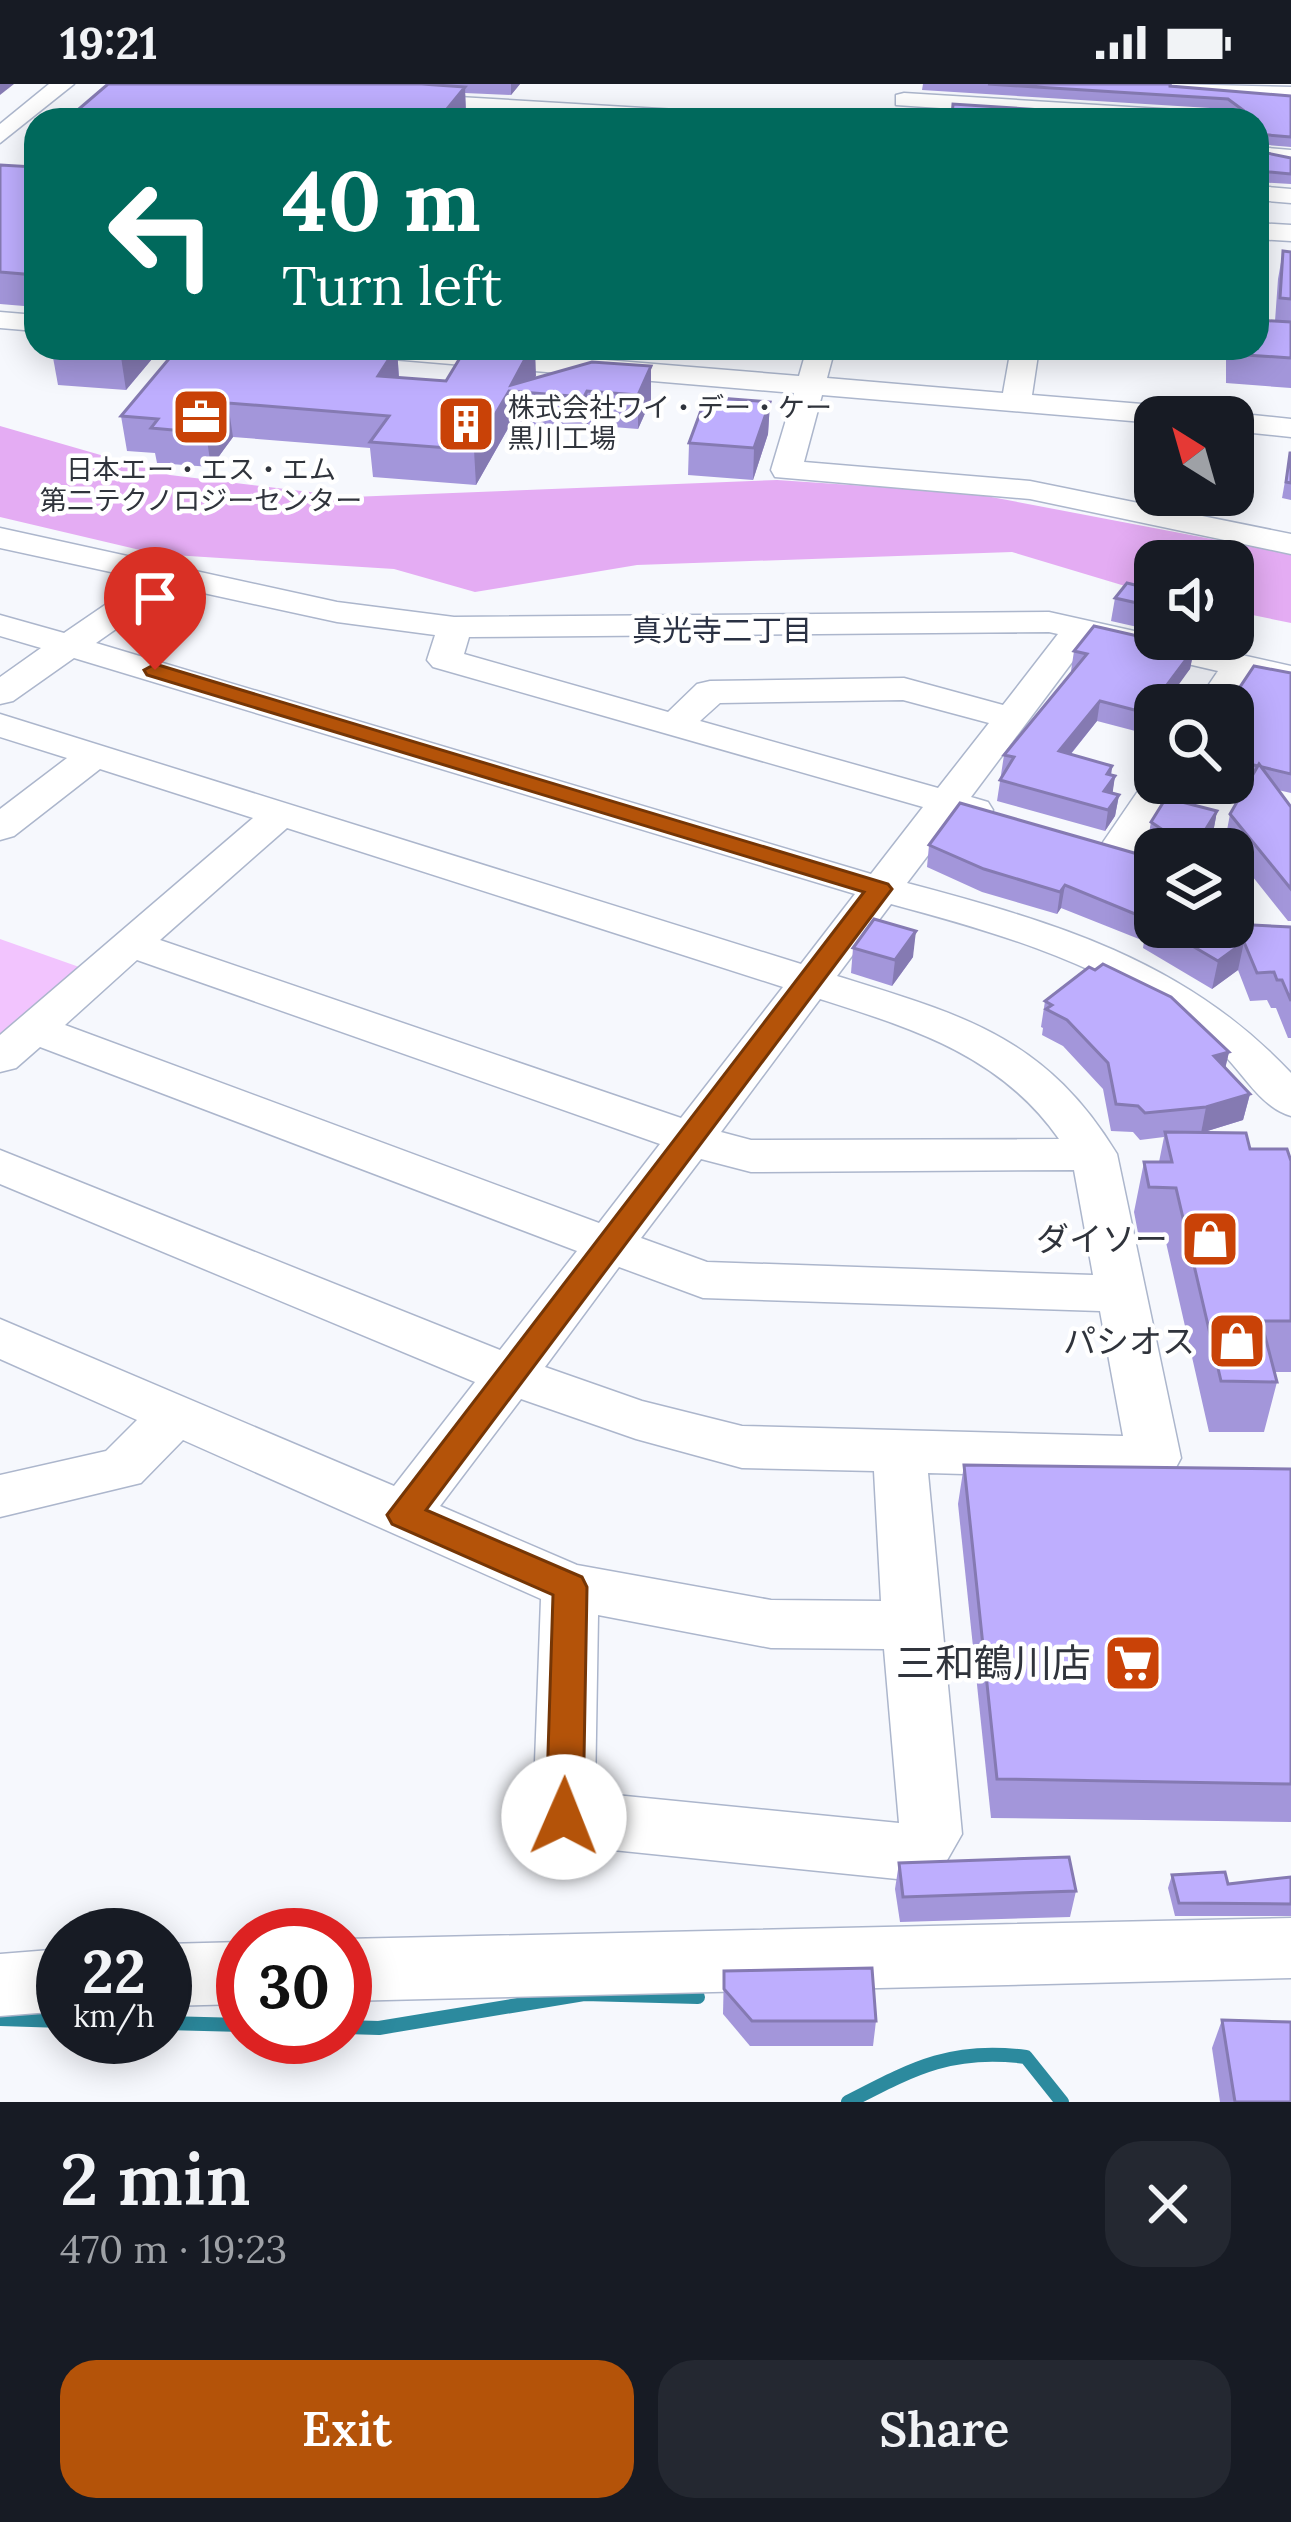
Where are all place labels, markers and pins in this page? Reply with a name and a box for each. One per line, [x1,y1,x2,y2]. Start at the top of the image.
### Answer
office icon: 日本エー・エス・エム 第二テクノロジーセンター [170,386,232,448]
place label: 株式会社ワイ・デー・ケー 黒川工場 [508,390,832,455]
building icon: 株式会社ワイ・デー・ケー 黒川工場 [435,393,497,455]
place label: 日本エー・エス・エム 第二テクノロジーセンター [40,452,362,517]
pin [104,547,206,670]
shop icon: ダイソー [1179,1208,1241,1270]
place label: ダイソー [1036,1218,1168,1260]
shop icon: パシオス [1206,1310,1268,1372]
place label: パシオス [1063,1320,1195,1362]
supermarket icon: 三和鶴川店 [1102,1632,1164,1694]
place label: 三和鶴川店 [896,1638,1091,1688]

